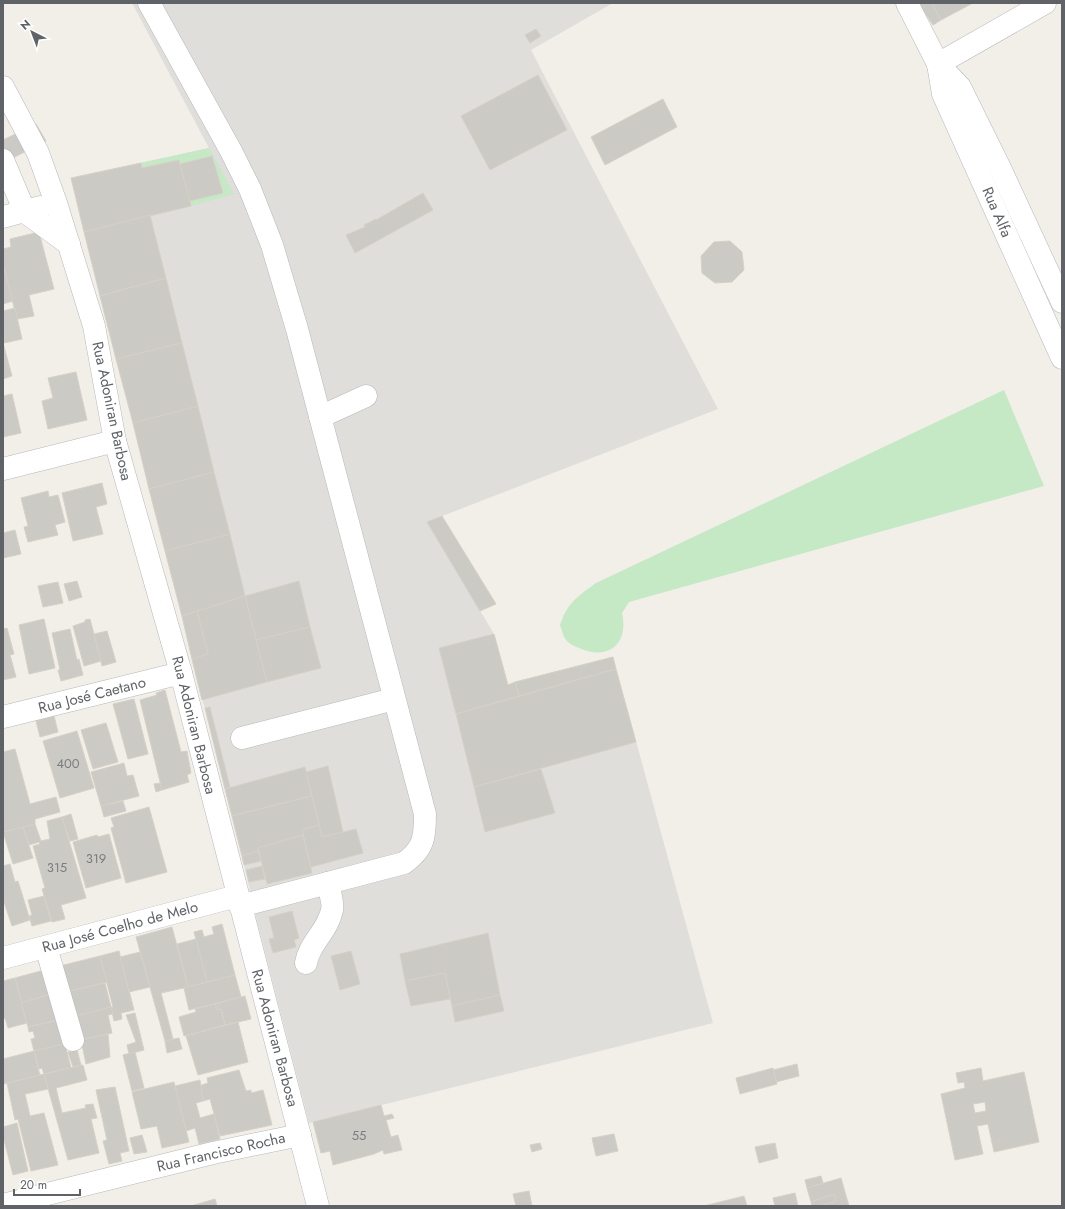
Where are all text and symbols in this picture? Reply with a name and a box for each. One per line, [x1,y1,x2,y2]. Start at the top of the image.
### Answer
north arrow [12,12,52,52]
text: N [17,16,34,33]
street label: Rua Alfa [977,183,1017,241]
street label: Rua Adoniran Barbosa [86,339,138,483]
street label: Rua Adoniran Barbosa [166,654,222,796]
street label: Rua José Caetano [36,671,148,719]
house number: 400 [56,754,80,773]
house number: 319 [86,849,106,868]
house number: 315 [47,858,67,877]
street label: Rua José Coelho de Melo [40,896,200,958]
street label: Rua Adoniran Barbosa [246,967,304,1109]
house number: 55 [352,1126,366,1145]
street label: Rua Francisco Rocha [155,1127,287,1177]
scale bar [14,1171,80,1197]
text: 20 m [20,1176,47,1194]

